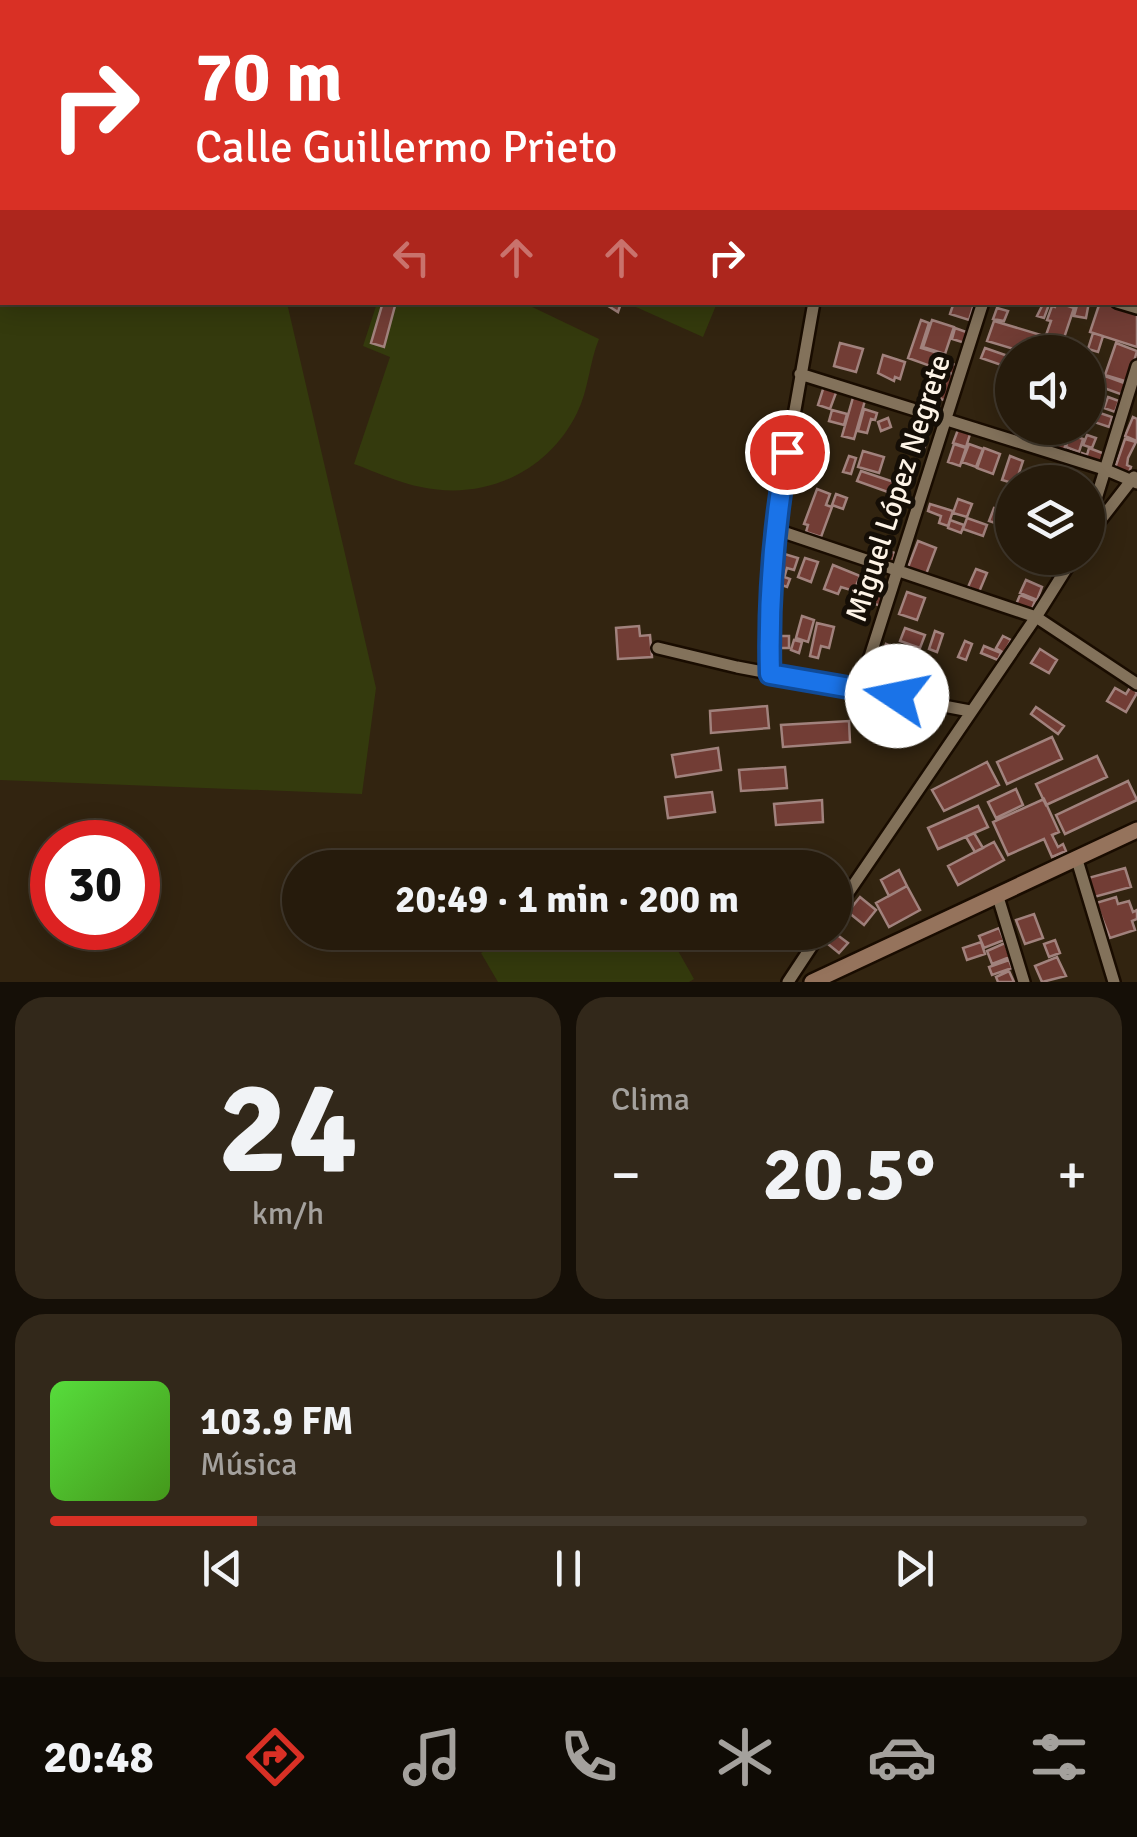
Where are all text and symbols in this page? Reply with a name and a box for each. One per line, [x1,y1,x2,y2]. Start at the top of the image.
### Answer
text: 70 m [195,34,343,120]
icon: right [30,40,160,170]
text: Calle Guillermo Prieto [195,120,618,175]
icon: left [384,230,439,285]
icon: ahead [489,230,544,285]
icon: ahead [594,230,649,285]
icon: right [699,230,754,285]
map controls [995,335,1105,575]
button: sound [995,335,1105,445]
street label: Miguel López Negrete [838,350,959,626]
pin [745,410,830,495]
icon: arrive [760,425,815,480]
button: layers [995,465,1105,575]
position arrow [845,644,949,748]
speed limit sign: 30 [30,820,160,950]
text: 20:49 · 1 min · 200 m [395,876,739,923]
text: 24 [218,1049,358,1209]
text: Clima [611,1080,690,1119]
text: 20.5° [763,1128,936,1221]
text: − [611,1141,641,1209]
text: + [1057,1141,1087,1209]
text: km/h [252,1194,324,1233]
text: 103.9 FM [200,1398,353,1445]
text: Música [200,1445,297,1484]
icon: previous [195,1541,250,1596]
icon: pause [541,1541,596,1596]
icon: next [887,1541,942,1596]
icon: directions [240,1722,310,1792]
icon: music [397,1722,467,1792]
icon: phone [554,1722,624,1792]
icon: climate [710,1722,780,1792]
icon: car [867,1722,937,1792]
icon: filters [1024,1722,1094,1792]
text: 20:48 [43,1730,154,1785]

